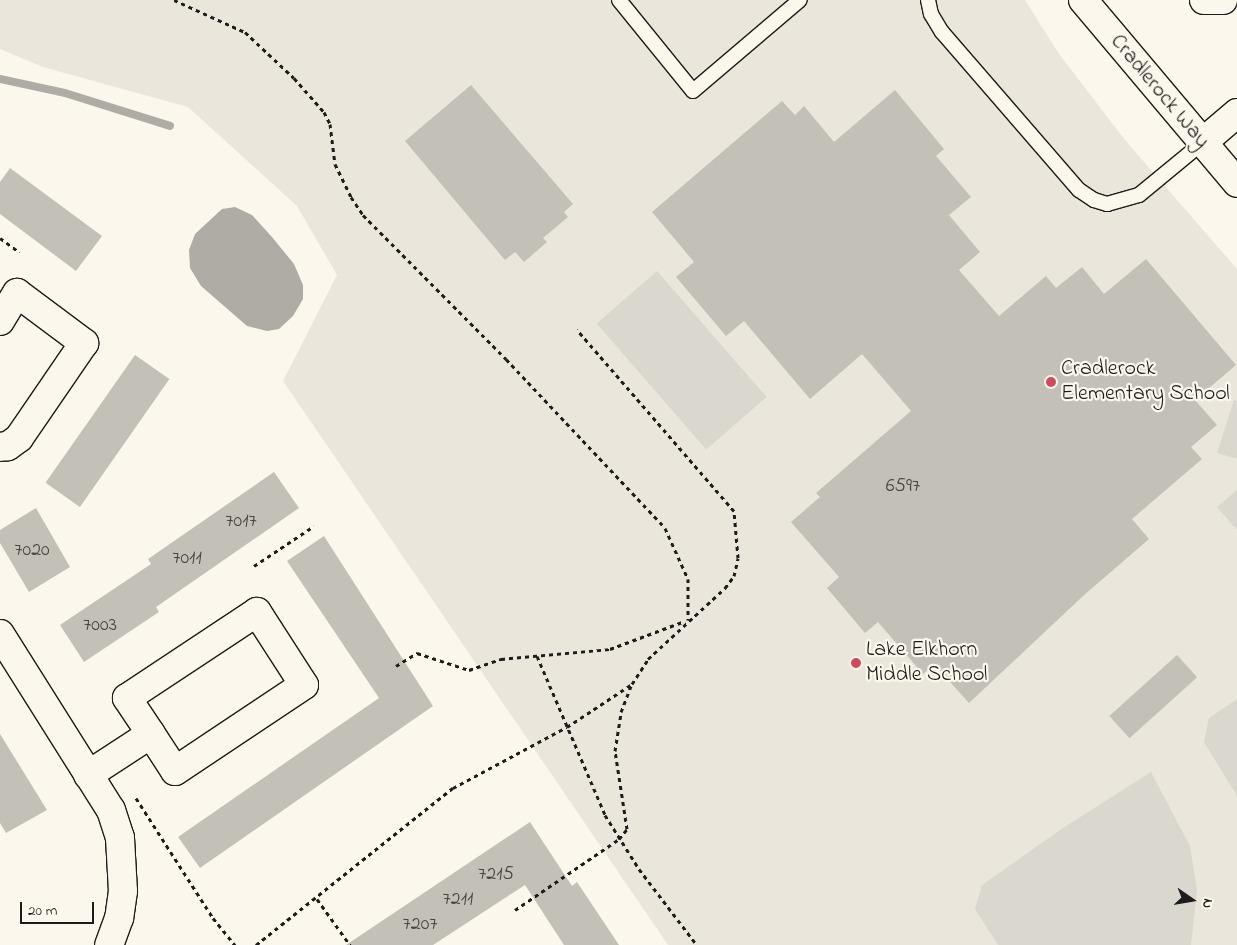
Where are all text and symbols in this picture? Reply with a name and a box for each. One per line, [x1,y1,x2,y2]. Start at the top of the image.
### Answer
street label: Cradlerock Way [1104,30,1214,154]
place label: Cradlerock Elementary School [1061,356,1230,408]
marker: Cradlerock Elementary School [1045,376,1057,388]
house number: 6597 [886,474,920,498]
house number: 7017 [225,509,257,533]
house number: 7020 [14,538,50,562]
house number: 7011 [172,546,202,570]
house number: 7003 [83,613,117,637]
place label: Lake Elkhorn Middle School [866,637,987,688]
marker: Lake Elkhorn Middle School [850,657,862,669]
house number: 7215 [478,862,514,886]
north arrow [1167,875,1217,925]
house number: 7211 [443,887,473,911]
scale bar [22,892,96,924]
text: N [1196,897,1218,910]
text: 20 m [28,900,57,922]
house number: 7207 [402,912,438,936]

